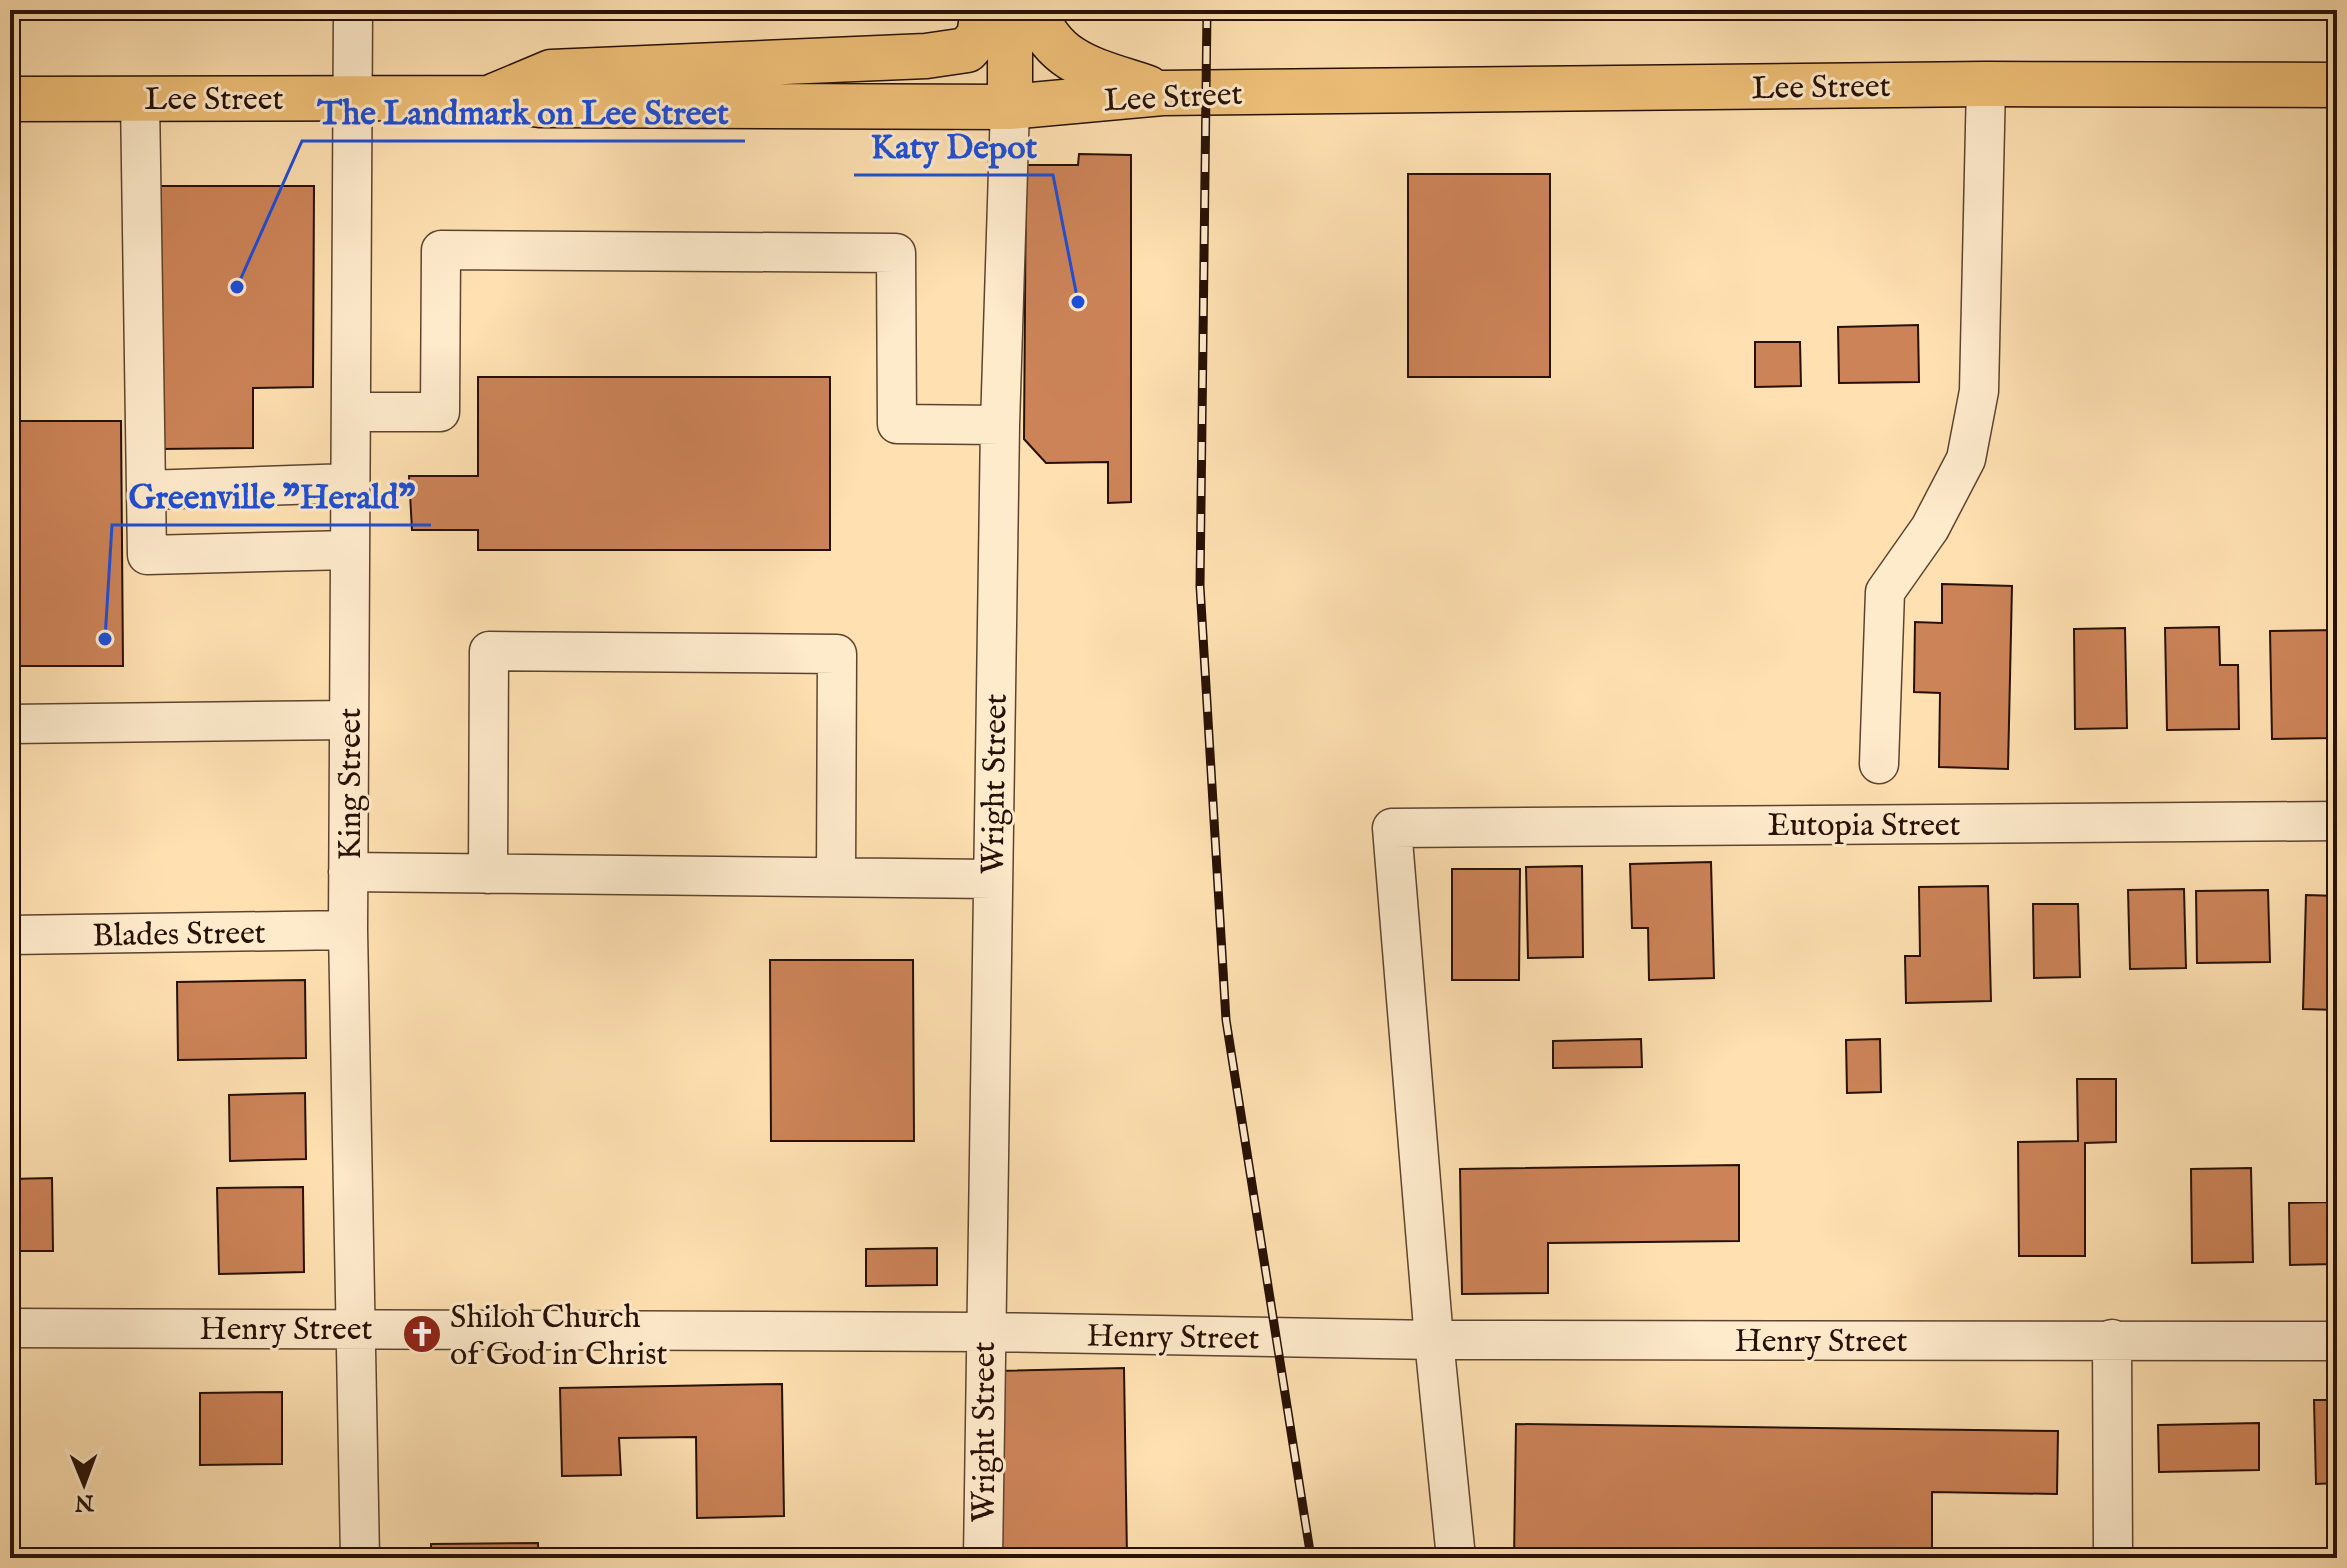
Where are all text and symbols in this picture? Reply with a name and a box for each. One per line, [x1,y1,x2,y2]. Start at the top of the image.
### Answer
street label: Lee Street [1751,67,1891,110]
street label: Lee Street [1103,74,1244,123]
street label: Lee Street [145,80,283,121]
callout: The Landmark on Lee Street [302,83,745,141]
text: The Landmark on Lee Street [316,93,729,136]
callout: Katy Depot [854,117,1053,175]
text: Katy Depot [871,127,1038,170]
callout: Greenville "Herald" [112,467,431,525]
text: Greenville "Herald" [129,477,415,520]
street label: Wright Street [973,693,1018,875]
street label: King Street [331,708,372,860]
street label: Eutopia Street [1768,806,1961,847]
street label: Blades Street [92,913,266,958]
place label: Shiloh Church of God in Christ [450,1298,668,1376]
street label: Henry Street [200,1310,372,1351]
church icon: Shiloh Church of God in Christ [401,1313,443,1355]
street label: Henry Street [1086,1316,1260,1361]
street label: Henry Street [1735,1322,1907,1363]
street label: Wright Street [965,1342,1006,1522]
north arrow [44,1444,124,1524]
text: N [75,1488,95,1516]

